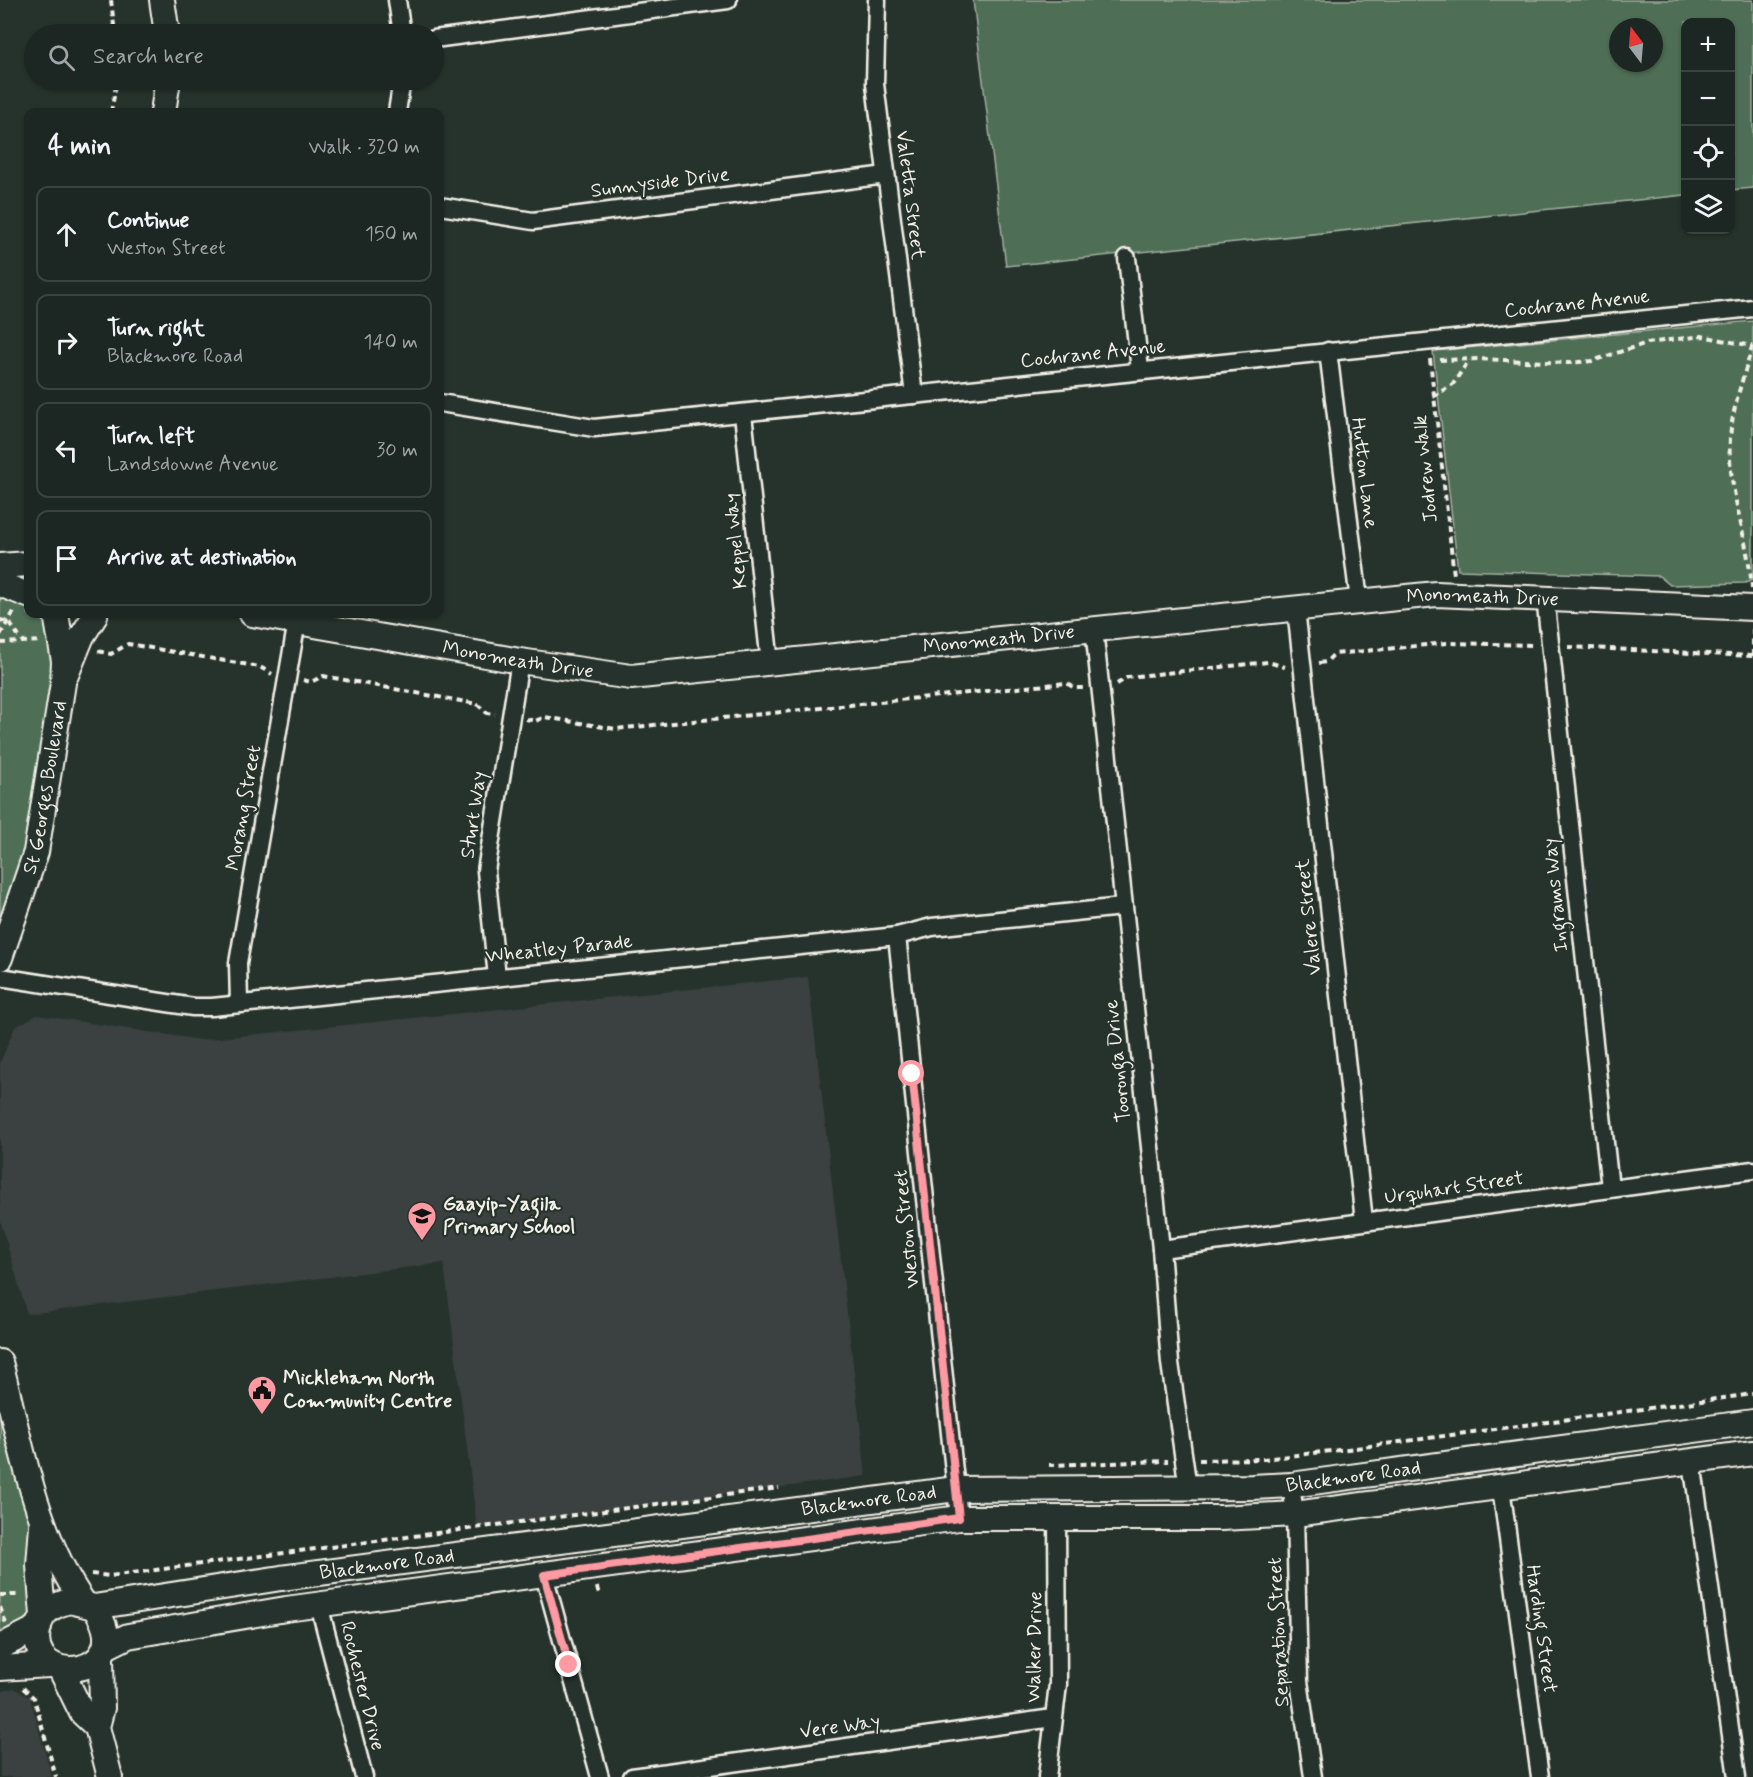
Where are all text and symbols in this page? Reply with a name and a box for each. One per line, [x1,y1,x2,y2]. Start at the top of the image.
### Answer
north arrow [1609,18,1663,72]
map controls [1681,18,1735,234]
button: + [1681,18,1735,72]
search box [24,24,444,90]
icon: search [45,41,78,74]
text: Search here [93,43,204,71]
button: − [1681,72,1735,126]
button: locate [1681,126,1735,180]
street label: Valetta Street [889,129,931,261]
text: 4 min [48,130,111,164]
text: Walk · 320 m [308,134,420,161]
street label: Sunnyside Drive [589,161,731,205]
button: layers [1681,180,1735,234]
text: Continue [107,207,189,235]
icon: ahead [50,218,83,251]
text: 150 m [365,221,418,248]
text: Weston Street [107,235,226,262]
street label: Cochrane Avenue [1503,283,1651,325]
text: Turn right [107,315,205,343]
icon: right [50,326,83,359]
text: 140 m [364,329,418,356]
street label: Cochrane Avenue [1019,333,1167,375]
text: Blackmore Road [107,343,243,370]
street label: Jodrew Walk [1407,414,1445,524]
street label: Hutton Lane [1344,416,1384,530]
text: Turn left [107,423,195,451]
icon: left [50,434,83,467]
text: 30 m [376,437,418,464]
text: Landsdowne Avenue [107,451,278,478]
street label: Keppel Way [718,492,754,590]
icon: arrive [50,542,83,575]
text: Arrive at destination [107,544,297,572]
street label: Monomeath Drive [1405,580,1559,613]
street label: Monomeath Drive [922,618,1076,660]
street label: Monomeath Drive [440,634,595,685]
street label: St Georges Boulevard [16,699,73,878]
street label: Morang Street [220,743,268,873]
street label: Sturt Way [455,770,493,860]
street label: Ingrams Way [1537,836,1577,953]
street label: Valere Street [1289,857,1329,977]
street label: Wheatley Parade [484,928,634,970]
street label: Tooronga Drive [1098,998,1140,1124]
route start [898,1060,924,1086]
street label: Urquhart Street [1383,1165,1525,1211]
street label: Weston Street [887,1169,927,1289]
place label: Gaayip-Yagila Primary School [443,1191,575,1241]
school or university icon: Gaayip-Yagila Primary School [406,1200,438,1242]
place label: Mickleham North Community Centre [283,1365,452,1415]
public building icon: Mickleham North Community Centre [246,1374,278,1416]
street label: Blackmore Road [1284,1454,1423,1499]
street label: Blackmore Road [799,1478,938,1523]
street label: Blackmore Road [318,1542,456,1586]
street label: Separation Street [1262,1557,1296,1707]
street label: Harding Street [1517,1563,1563,1695]
street label: Walker Drive [1021,1591,1049,1703]
street label: Rochester Drive [333,1619,391,1753]
route end [555,1651,581,1677]
street label: Vere Way [798,1708,882,1746]

